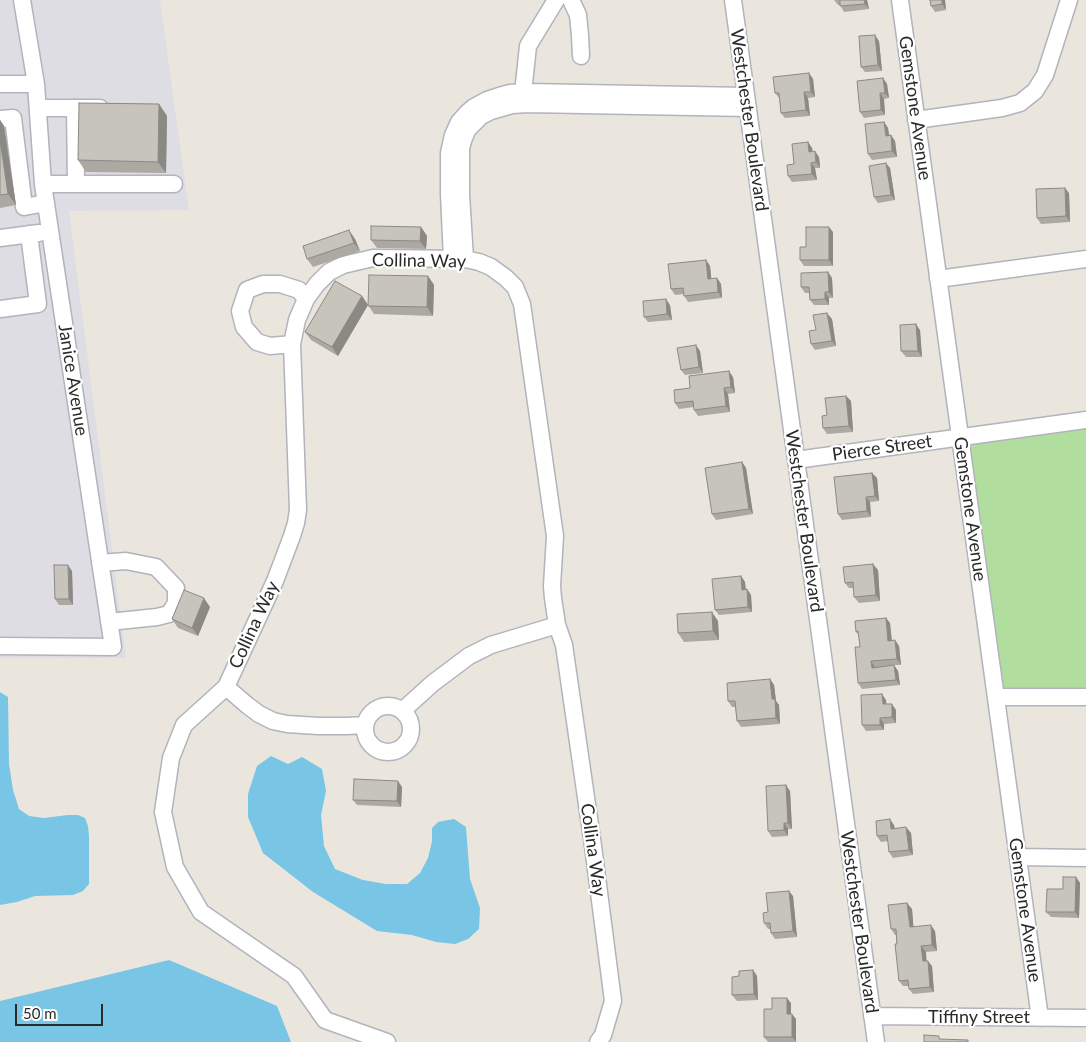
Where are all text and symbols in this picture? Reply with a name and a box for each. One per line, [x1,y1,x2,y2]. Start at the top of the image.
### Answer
street label: Westchester Boulevard [726,27,772,213]
street label: Gemstone Avenue [894,34,936,182]
street label: Collina Way [372,249,466,273]
street label: Janice Avenue [54,323,92,437]
street label: Westchester Boulevard [781,428,827,614]
street label: Pierce Street [831,430,933,466]
street label: Gemstone Avenue [949,435,991,583]
street label: Collina Way [224,578,284,672]
street label: Collina Way [576,802,610,898]
street label: Westchester Boulevard [836,829,882,1015]
street label: Gemstone Avenue [1004,836,1046,984]
scale bar [18,994,105,1026]
text: 50 m [23,1004,57,1022]
street label: Tiffiny Street [928,1006,1030,1028]

